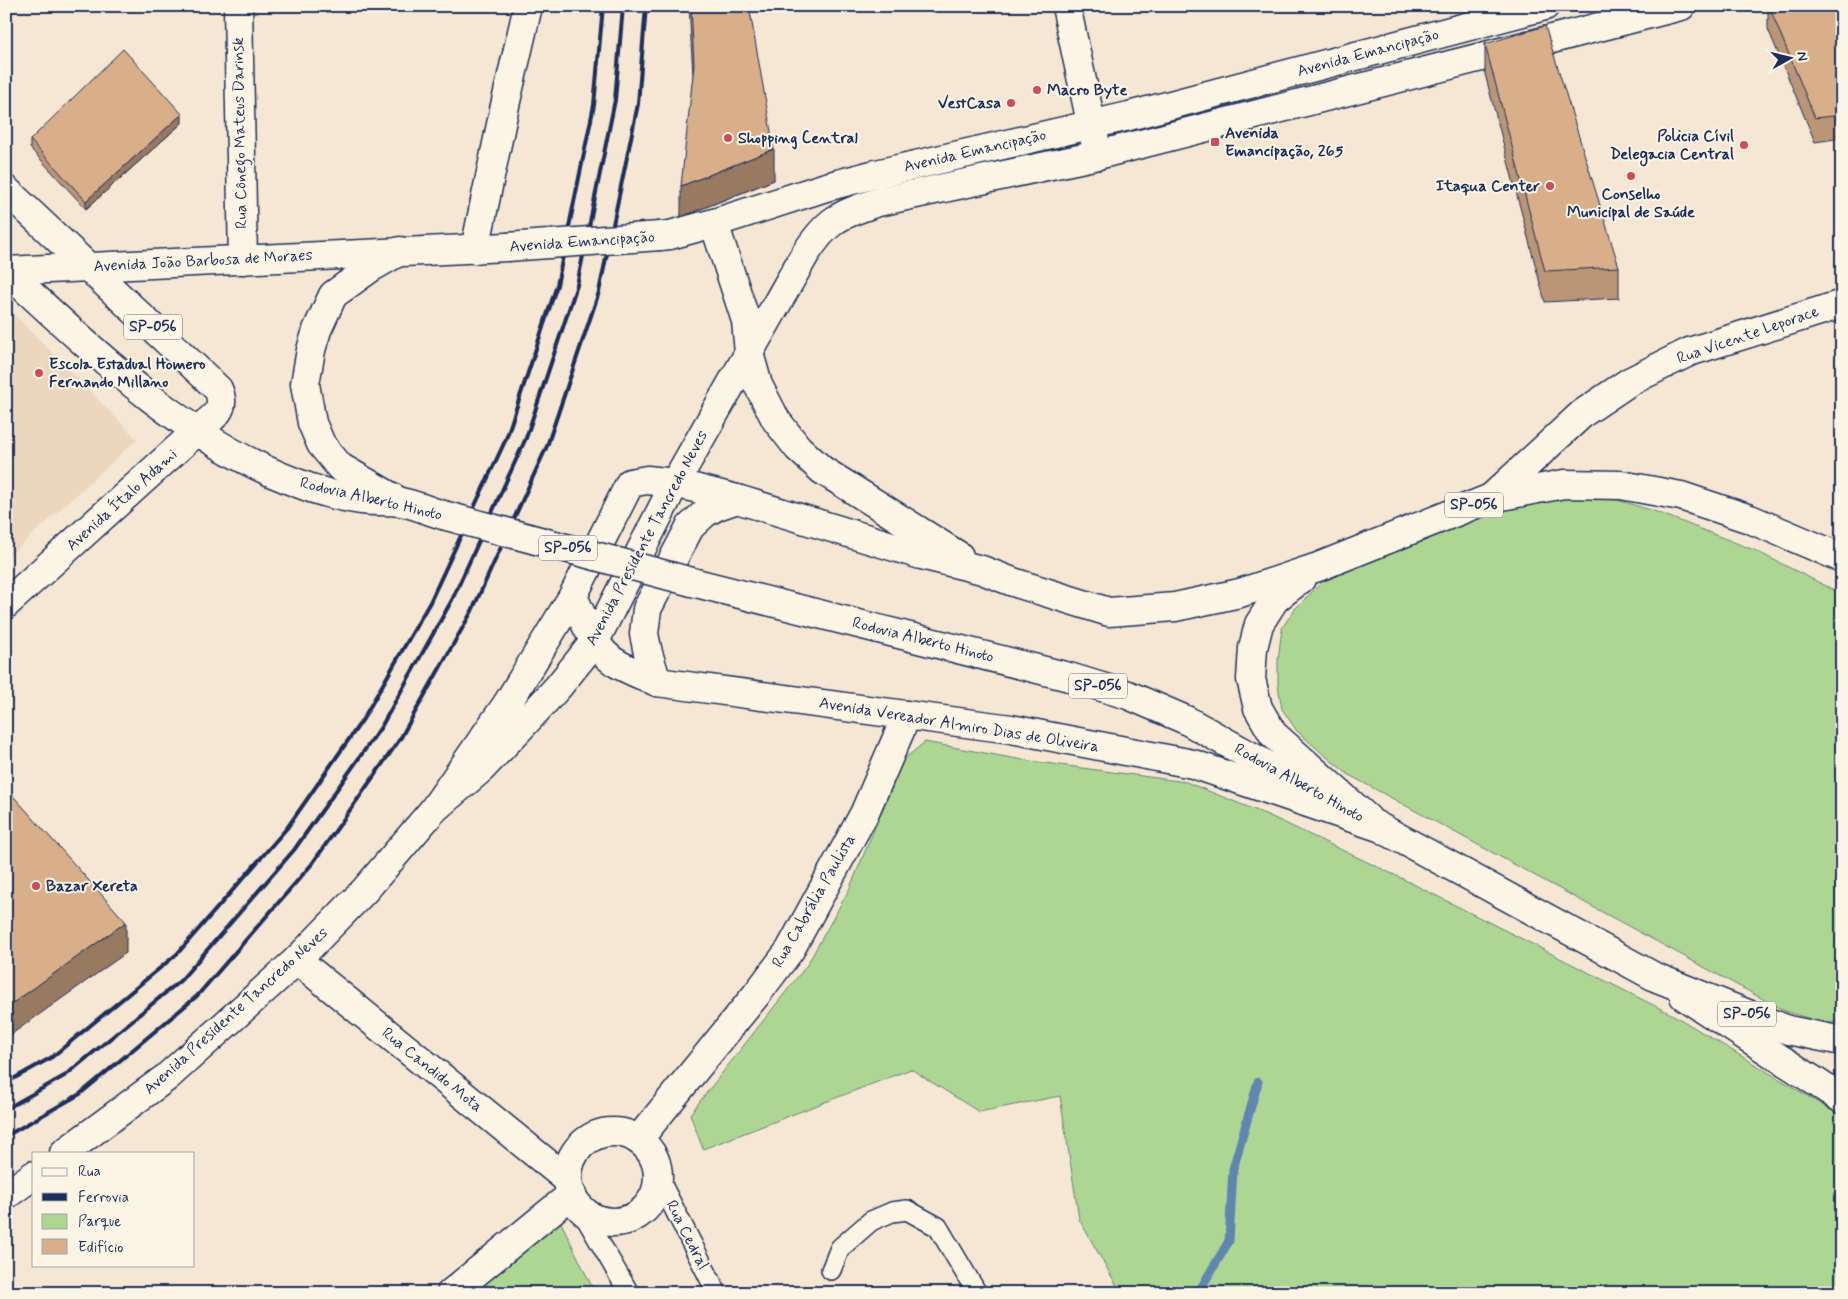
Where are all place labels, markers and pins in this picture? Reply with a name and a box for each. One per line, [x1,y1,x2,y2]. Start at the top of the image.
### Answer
place label: Macro Byte [1047,80,1128,101]
marker: Macro Byte [1031,84,1043,96]
place label: VestCasa [938,93,1001,114]
marker: VestCasa [1005,97,1017,109]
place label: Avenida Emancipação, 265 [1225,123,1343,162]
place label: Policia Cívil Delegacia Central [1610,126,1734,167]
place label: Shopping Central [738,128,858,150]
marker: Shopping Central [722,132,734,144]
marker: Avenida Emancipação, 265 [1209,136,1221,148]
marker: Policia Cívil Delegacia Central [1738,139,1750,151]
marker: Conselho Municipal de Saúde [1625,170,1637,182]
place label: Itaqua Center [1436,176,1540,197]
marker: Itaqua Center [1544,180,1556,192]
place label: Conselho Municipal de Saúde [1567,184,1695,223]
place label: Escola Estadual Homero Fernando Millano [49,354,206,393]
marker: Escola Estadual Homero Fernando Millano [33,367,45,379]
place label: Bazar Xereta [46,876,138,897]
marker: Bazar Xereta [30,880,42,892]

